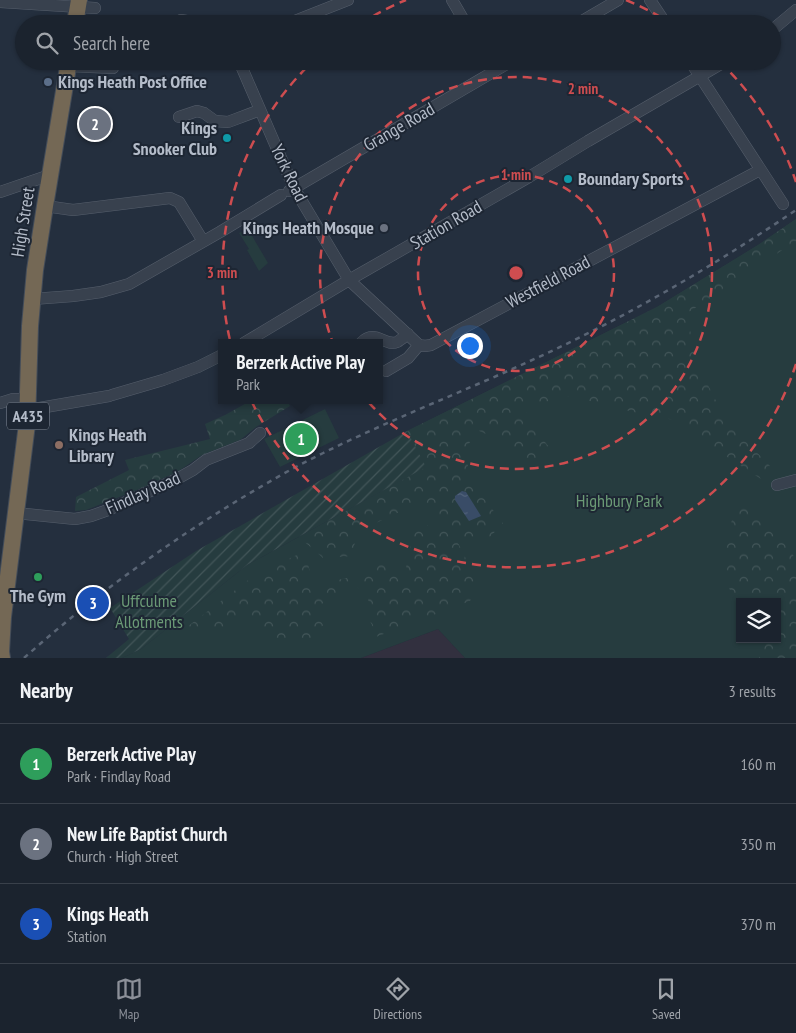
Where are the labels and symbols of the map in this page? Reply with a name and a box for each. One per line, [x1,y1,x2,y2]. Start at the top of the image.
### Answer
place label: Kings Heath Post Office [58,70,207,93]
marker: Kings Heath Post Office [42,76,54,88]
text: 2 min [568,79,598,98]
street label: Grange Road [359,97,439,156]
pin: 2 [79,105,111,143]
place label: Kings Snooker Club [133,116,217,160]
marker: Kings Snooker Club [221,132,233,144]
street label: York Road [266,140,313,205]
text: 1 min [501,165,531,184]
place label: Boundary Sports [578,167,683,190]
marker: Boundary Sports [562,173,574,185]
street label: High Street [6,185,39,258]
street label: Station Road [406,195,486,254]
place label: Kings Heath Mosque [243,216,374,239]
marker: Kings Heath Mosque [378,222,390,234]
street label: Westfield Road [502,250,594,313]
text: 3 min [207,263,237,282]
centre of rings [507,264,525,282]
your location [457,333,483,359]
road number: A435 [7,402,49,430]
pin: 1 [285,420,317,458]
place label: Kings Heath Library [69,423,147,467]
marker: Kings Heath Library [53,439,65,451]
street label: Findlay Road [102,466,184,519]
park label: Highbury Park [576,489,662,512]
marker: The Gym [32,571,44,583]
place label: The Gym [10,584,66,607]
pin: 3 [77,584,109,622]
park label: Uffculme Allotments [115,589,183,633]

